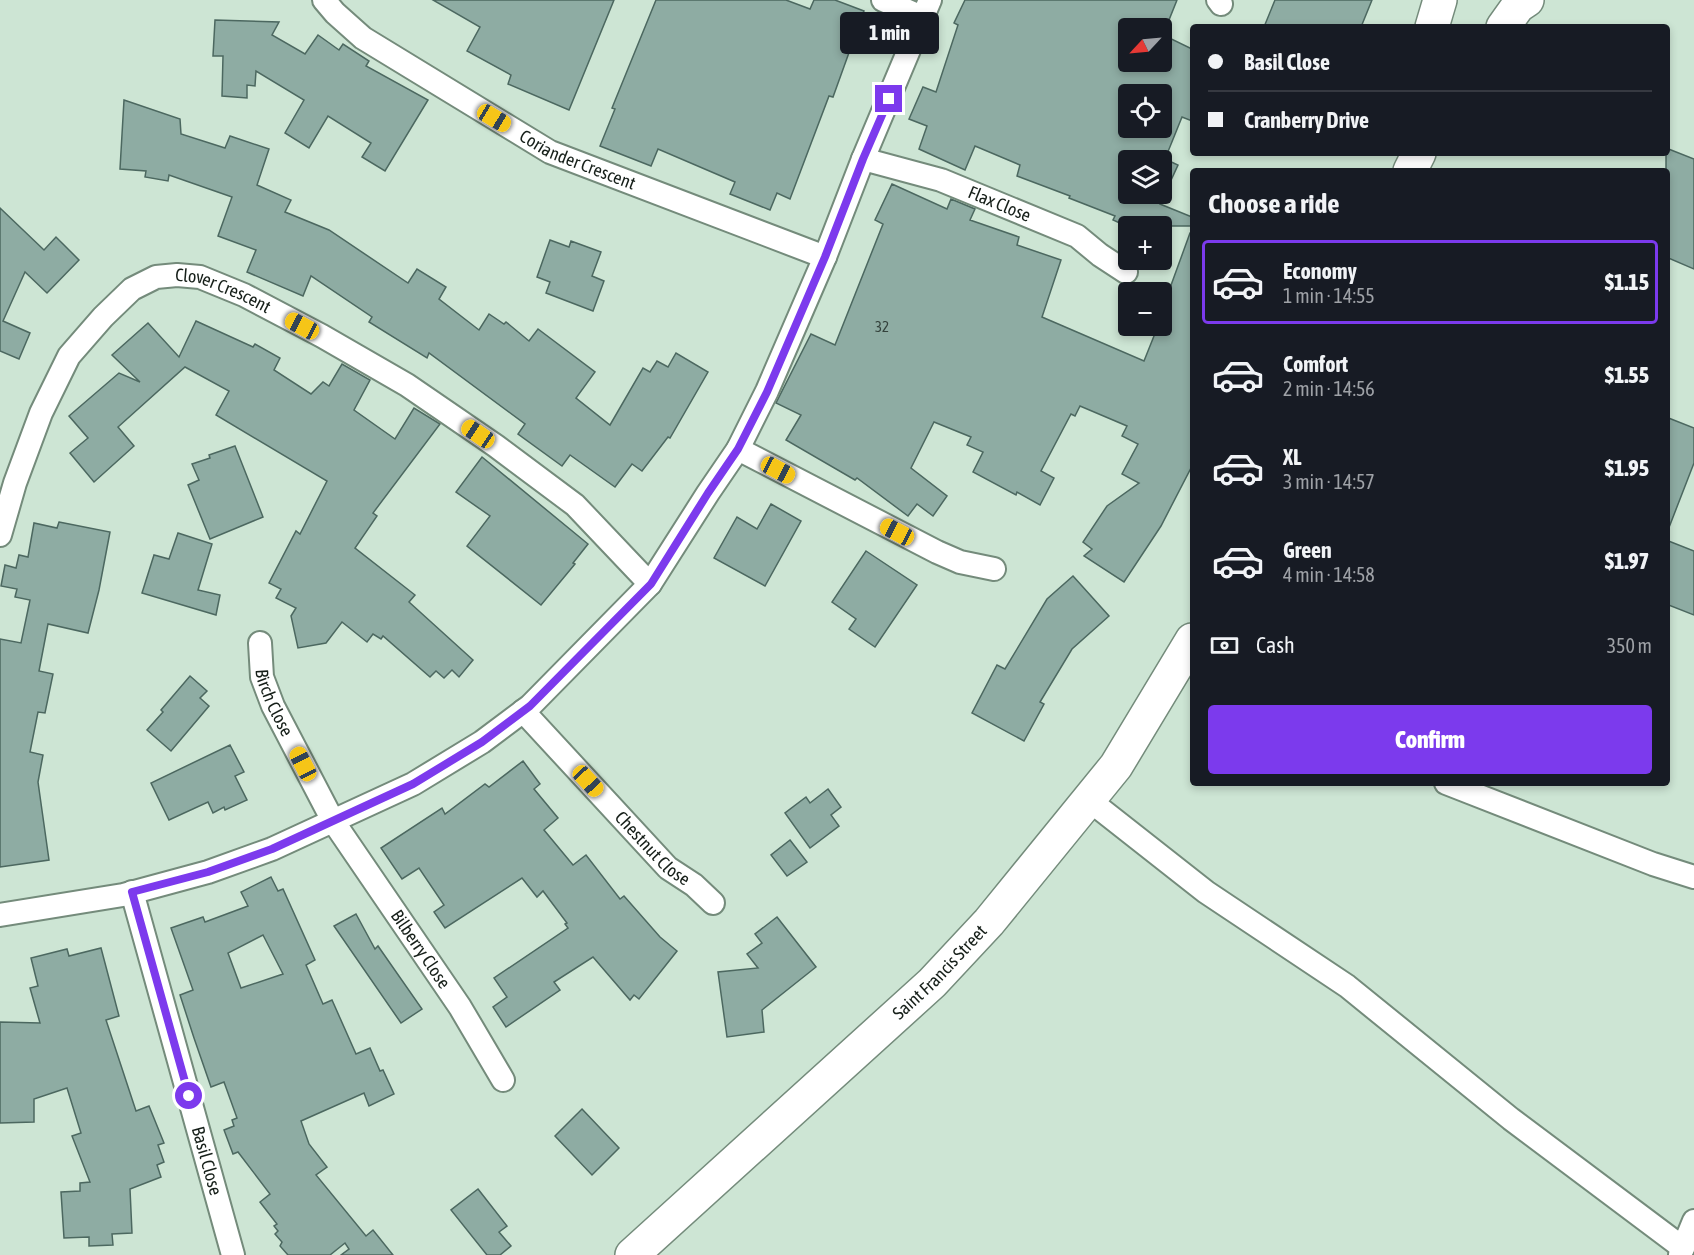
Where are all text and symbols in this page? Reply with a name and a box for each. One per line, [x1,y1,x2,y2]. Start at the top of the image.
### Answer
callout: 1 min [840,12,938,54]
north arrow [1118,18,1172,72]
map controls [1118,18,1172,336]
text: 1 min [869,21,910,44]
text: Basil Close [1244,49,1330,75]
button: locate [1118,84,1172,138]
route end [875,85,902,112]
car [474,101,514,135]
text: Cranberry Drive [1244,107,1369,133]
street label: Coriander Crescent [516,125,639,194]
button: layers [1118,150,1172,204]
street label: Flax Close [965,181,1034,226]
text: Choose a ride [1208,188,1340,219]
button: + [1118,216,1172,270]
icon: car [1211,255,1265,309]
text: Economy [1283,258,1357,284]
street label: Clover Crescent [174,264,274,317]
text: $1.15 [1605,269,1649,295]
button: − [1118,282,1172,336]
text: 1 min · 14:55 [1283,284,1375,307]
car [282,310,322,342]
house number: 32 [875,318,889,335]
icon: car [1211,348,1265,402]
text: Comfort [1283,351,1348,377]
text: $1.55 [1605,362,1649,388]
text: 2 min · 14:56 [1283,377,1375,400]
car [458,416,498,452]
icon: car [1211,441,1265,495]
text: XL [1283,444,1301,470]
car [758,454,798,486]
text: $1.95 [1605,455,1649,481]
text: 3 min · 14:57 [1283,470,1375,493]
car [877,516,917,548]
icon: car [1211,534,1265,588]
text: Green [1283,537,1332,563]
text: $1.97 [1605,548,1649,574]
text: 4 min · 14:58 [1283,563,1375,586]
icon: cash [1208,629,1241,662]
text: Cash [1256,632,1295,658]
text: 350 m [1607,634,1652,657]
street label: Birch Close [252,669,298,740]
button: Confirm [1208,705,1652,774]
car [287,744,319,784]
car [569,762,607,800]
street label: Chestnut Close [611,807,694,889]
street label: Bilberry Close [387,906,455,992]
street label: Saint Francis Street [888,920,991,1023]
route start [175,1082,202,1109]
street label: Basil Close [188,1124,227,1197]

